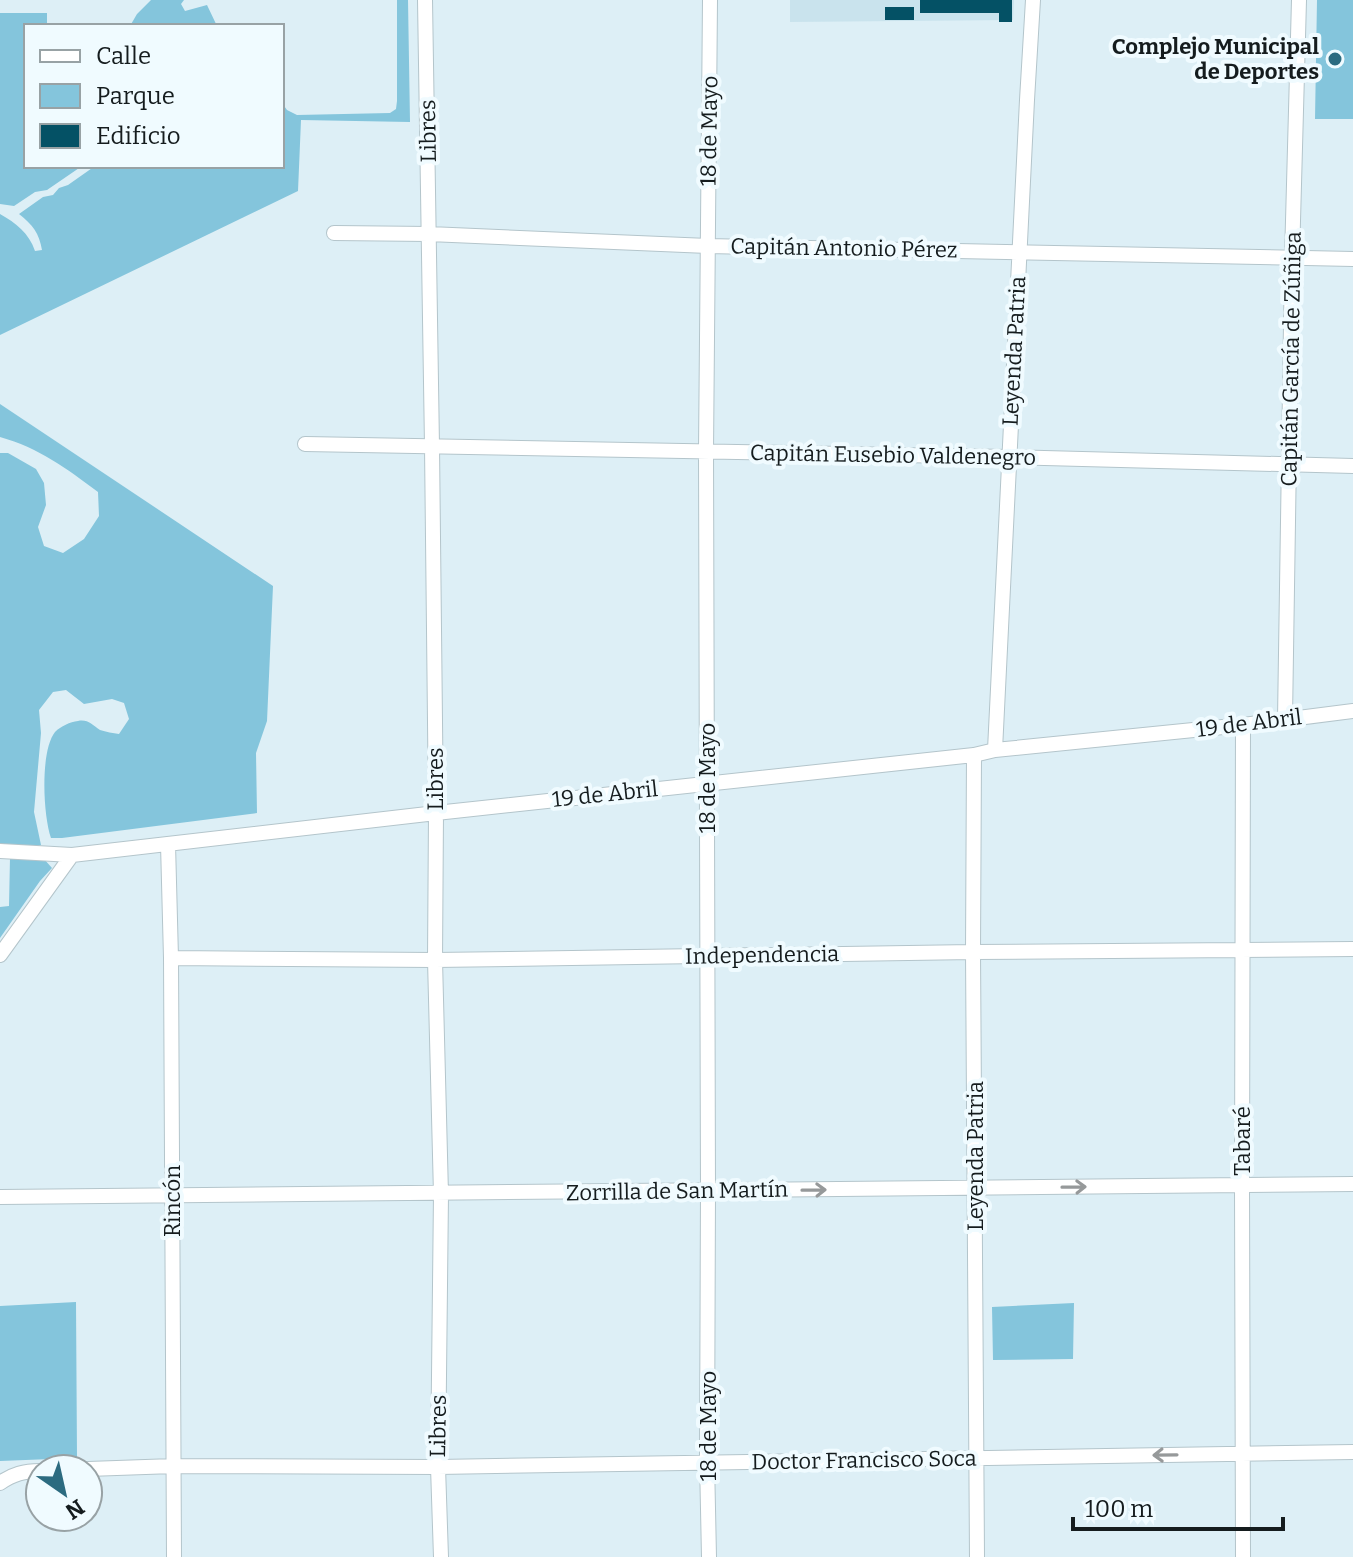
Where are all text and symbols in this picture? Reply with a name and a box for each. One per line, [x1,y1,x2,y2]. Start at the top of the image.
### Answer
legend [24,24,284,168]
place label: Complejo Municipal de Deportes [1112,33,1319,85]
text: Calle [96,42,151,70]
marker: Complejo Municipal de Deportes [1326,50,1344,68]
street label: 18 de Mayo [695,76,723,186]
text: Parque [96,82,175,110]
street label: Libres [414,99,442,163]
text: Edificio [96,122,181,150]
street label: Capitán García de Zúñiga [1275,231,1307,487]
street label: Capitán Antonio Pérez [730,233,958,263]
street label: Leyenda Patria [997,275,1031,427]
street label: Capitán Eusebio Valdenegro [750,439,1036,471]
street label: 19 de Abril [1195,703,1303,743]
street label: 18 de Mayo [694,723,721,833]
street label: Libres [422,748,449,810]
street label: 19 de Abril [551,775,659,813]
street label: Independencia [685,940,839,970]
street label: Leyenda Patria [962,1081,989,1231]
street label: Tabaré [1229,1106,1256,1176]
street label: Rincón [159,1165,186,1237]
street label: Zorrilla de San Martín [566,1176,788,1206]
one-way arrow [1060,1179,1087,1194]
one-way arrow [800,1182,827,1197]
street label: 18 de Mayo [695,1371,722,1481]
street label: Libres [424,1394,452,1458]
street label: Doctor Francisco Soca [751,1445,977,1475]
one-way arrow [1152,1447,1179,1462]
north arrow [24,1453,104,1533]
scale bar [1073,1481,1283,1531]
text: N [60,1493,89,1525]
text: 100 m [1085,1495,1153,1523]

